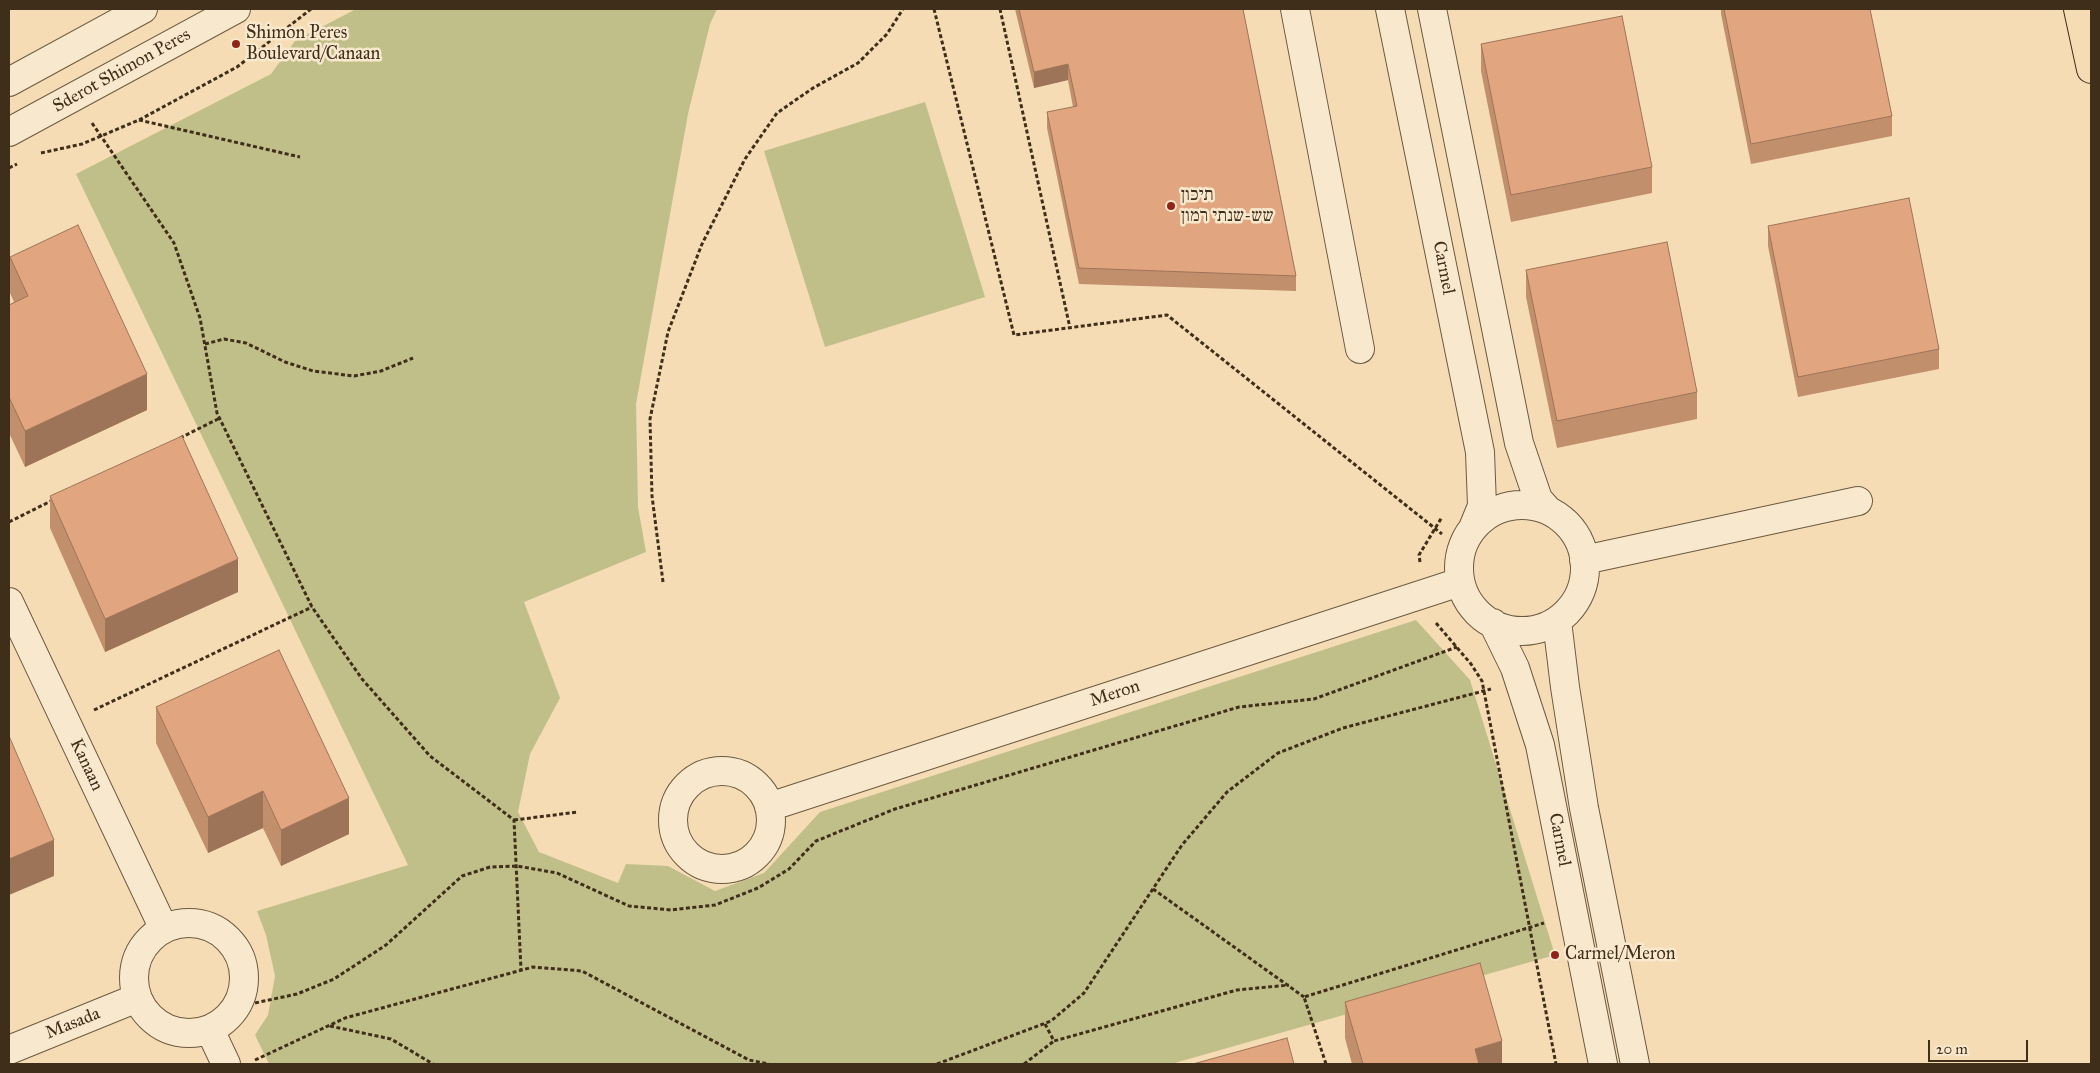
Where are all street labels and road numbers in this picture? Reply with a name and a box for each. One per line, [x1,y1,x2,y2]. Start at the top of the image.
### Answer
street label: Sderot Shimon Peres [49,24,195,118]
street label: Carmel [1427,239,1459,297]
street label: Meron [1087,676,1143,712]
street label: Kanaan [65,735,107,795]
street label: Carmel [1543,811,1575,869]
street label: Masada [43,1003,103,1045]

